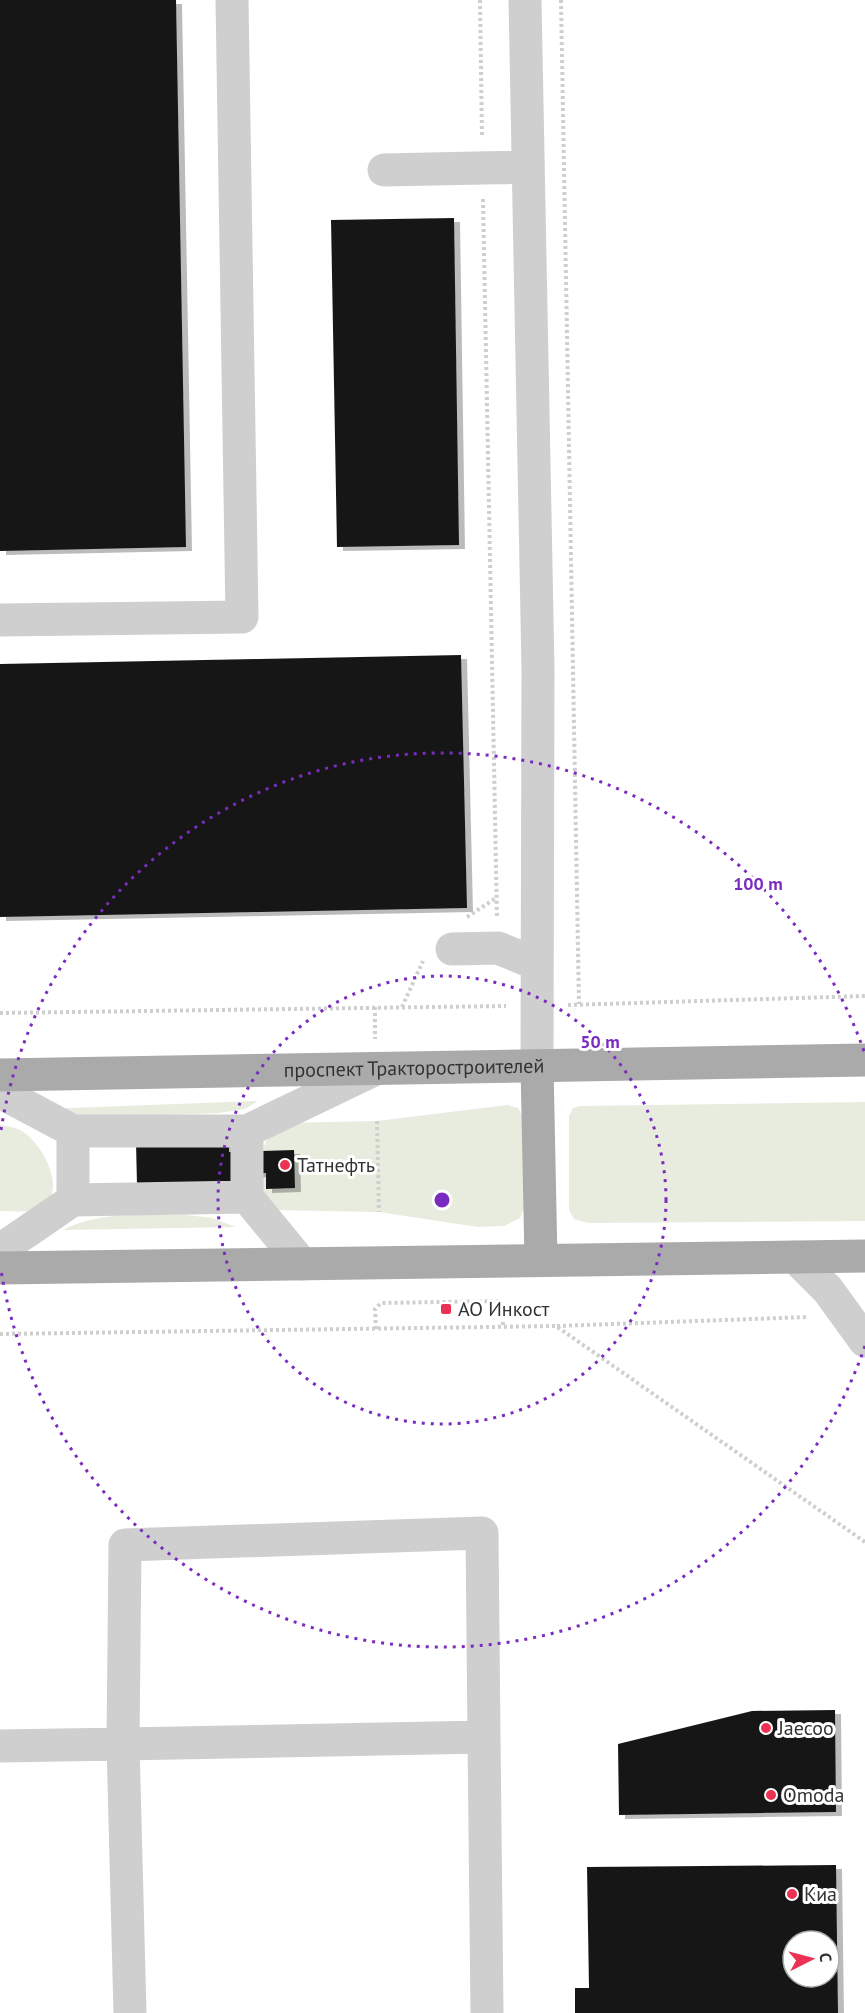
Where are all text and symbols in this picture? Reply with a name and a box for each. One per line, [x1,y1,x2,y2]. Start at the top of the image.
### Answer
text: 100 m [733,872,783,895]
text: 50 m [580,1030,620,1053]
street label: проспект Тракторостроителей [283,1053,544,1083]
place label: Татнефть [297,1152,375,1178]
marker: Татнефть [278,1158,292,1172]
centre of rings [432,1190,452,1210]
place label: АО Инкост [458,1296,549,1322]
marker: АО Инкост [439,1302,453,1316]
place label: Jaecoo [777,1715,834,1741]
marker: Jaecoo [759,1721,773,1735]
place label: Omoda [783,1782,844,1808]
marker: Omoda [764,1788,778,1802]
place label: Киа [804,1881,837,1907]
marker: Киа [785,1887,799,1901]
north arrow [781,1929,841,1989]
text: С [816,1952,836,1963]

